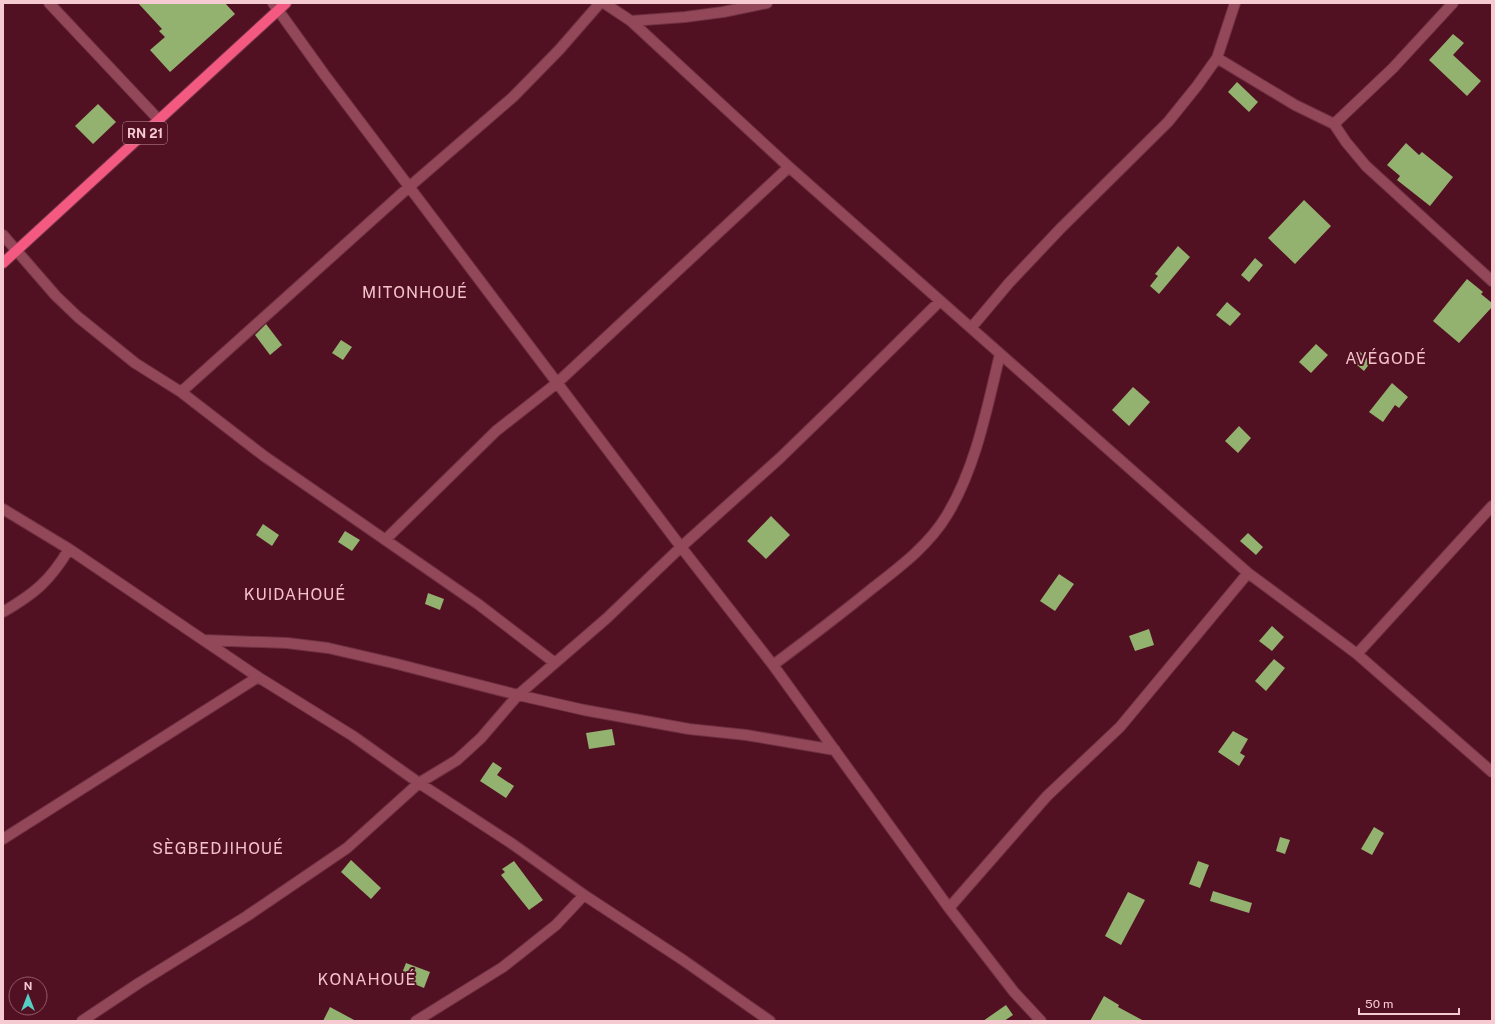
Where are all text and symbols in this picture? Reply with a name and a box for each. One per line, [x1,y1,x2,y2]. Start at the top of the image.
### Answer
road number: RN 21 [123,122,167,144]
district label: MITONHOUÉ [362,282,468,302]
district label: AVÉGODÉ [1345,348,1427,368]
district label: KUIDAHOUÉ [244,584,346,604]
district label: SÈGBEDJIHOUÉ [152,838,284,858]
district label: KONAHOUÉ [318,969,416,989]
north arrow [8,976,48,1016]
text: N [24,980,32,992]
scale bar [1359,990,1459,1016]
text: 50 m [1365,997,1393,1011]

